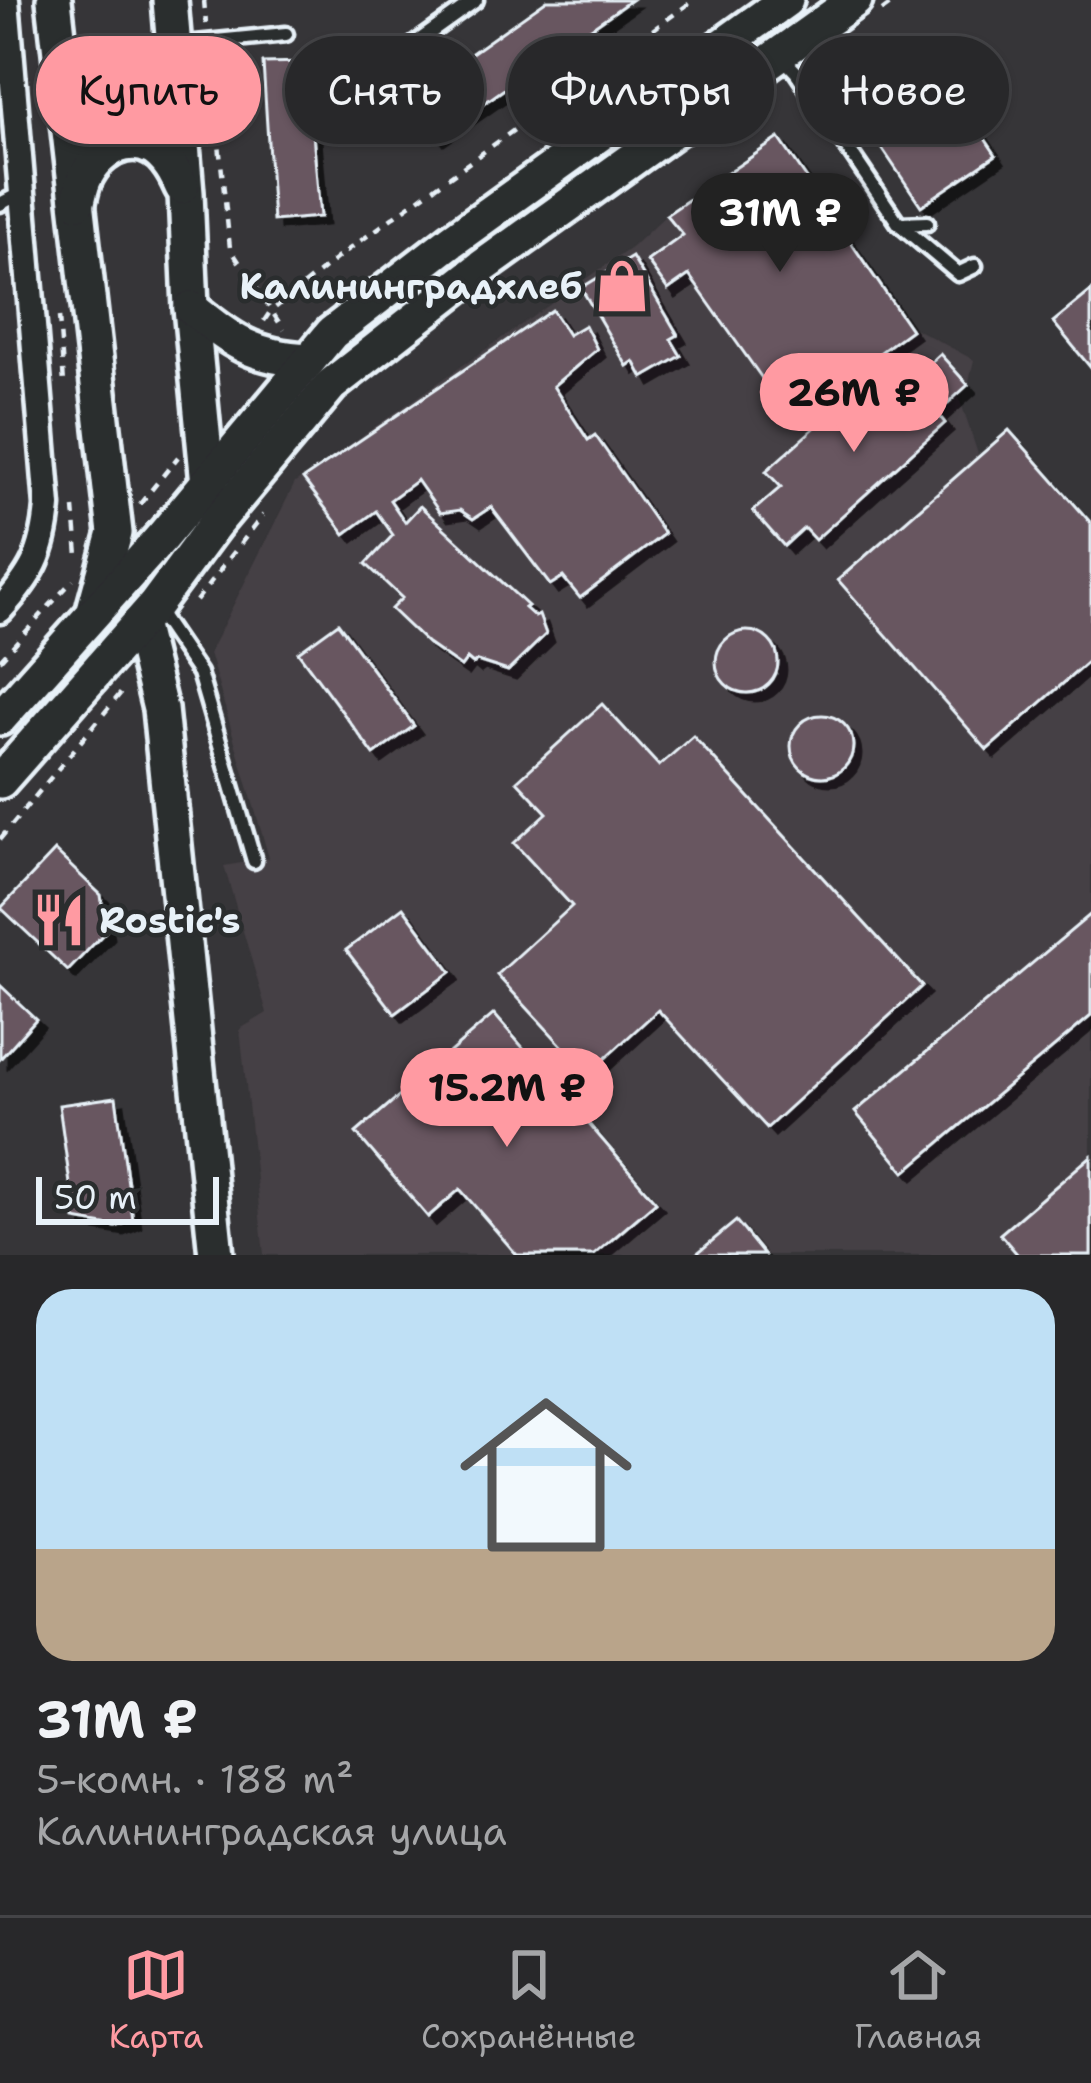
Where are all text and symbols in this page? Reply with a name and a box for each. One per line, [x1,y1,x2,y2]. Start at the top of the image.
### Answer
chip: Купить [36,36,261,144]
chip: Снять [285,36,484,144]
chip: Фильтры [508,36,774,144]
chip: Новое [798,36,1009,144]
pin: 31M ₽ [696,173,864,275]
text: 31M ₽ [718,186,842,238]
shop icon: Калининградхлеб [593,257,651,315]
place label: Калининградхлеб [239,262,582,311]
pin: 26M ₽ [770,353,938,455]
text: 26M ₽ [787,366,921,418]
restaurant icon: Rostic's [30,891,88,949]
place label: Rostic's [99,896,240,945]
pin: 15.2M ₽ [396,1048,618,1150]
text: 15.2M ₽ [427,1061,587,1113]
scale bar [36,1171,219,1224]
text: 50 m [54,1175,137,1220]
icon: home [438,1367,654,1583]
text: 31M ₽ [36,1685,198,1753]
text: 5-комн. · 188 m² [36,1753,354,1805]
text: Калининградская улица [36,1805,507,1857]
tab: Карта [109,1942,203,2059]
tab: Сохранённые [421,1942,637,2059]
tab: Главная [854,1942,982,2059]

